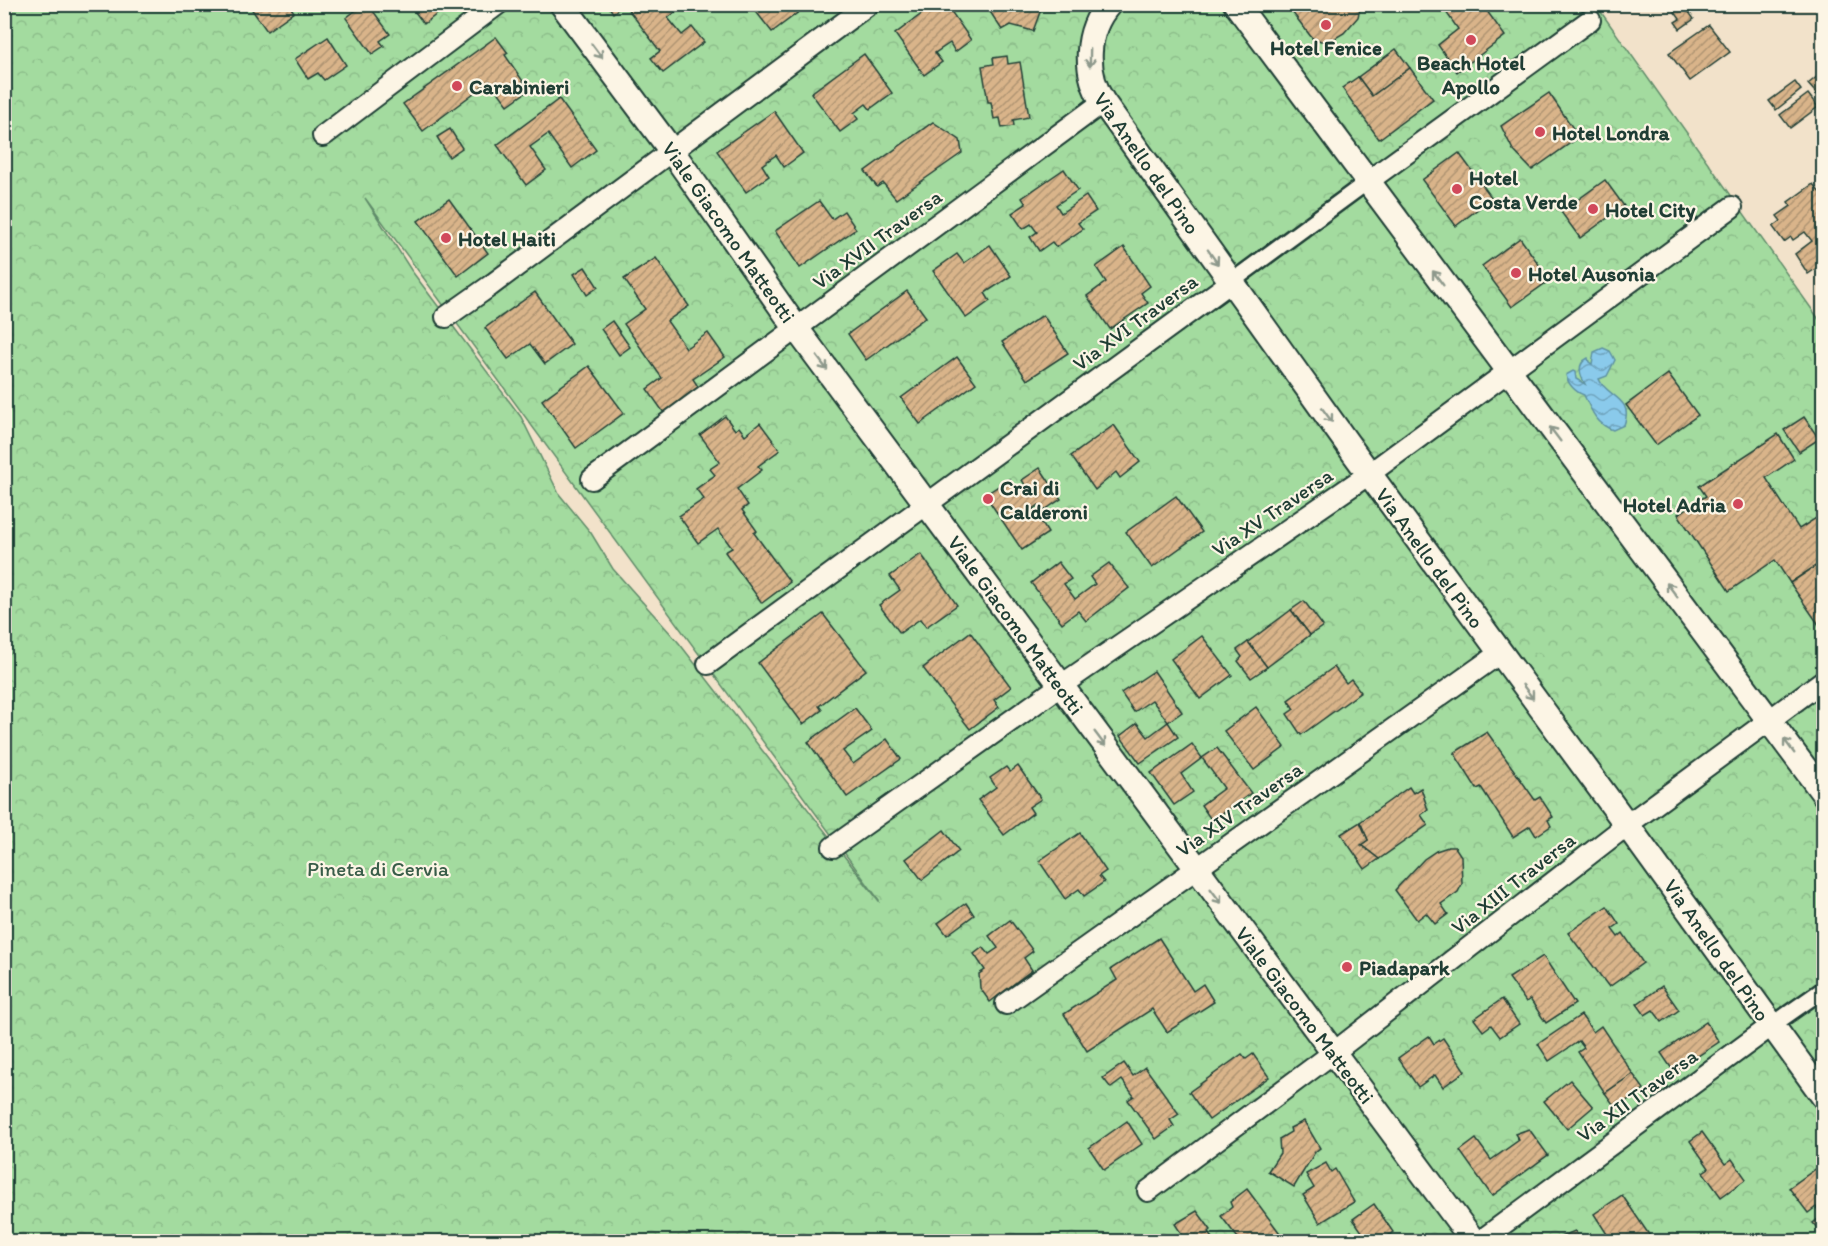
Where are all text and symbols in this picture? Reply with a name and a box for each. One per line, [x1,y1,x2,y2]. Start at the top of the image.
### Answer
marker: Hotel Fenice [1319,18,1333,32]
marker: Beach Hotel Apollo [1464,33,1478,47]
place label: Hotel Fenice [1270,35,1382,60]
one-way arrow [591,43,603,59]
one-way arrow [1084,48,1096,68]
place label: Beach Hotel Apollo [1417,50,1526,100]
place label: Carabinieri [469,74,569,99]
marker: Carabinieri [450,79,464,93]
street label: Via Anello del Pino [1089,87,1205,239]
place label: Hotel Londra [1552,120,1670,145]
marker: Hotel Londra [1533,125,1547,139]
street label: Viale Giacomo Matteotti [657,137,801,327]
place label: Hotel Costa Verde [1469,165,1578,214]
marker: Hotel Costa Verde [1450,182,1464,196]
street label: Via XVII Traversa [807,184,947,294]
place label: Hotel City [1605,197,1695,223]
marker: Hotel City [1586,202,1600,216]
place label: Hotel Haiti [458,226,556,251]
marker: Hotel Haiti [439,231,453,245]
one-way arrow [1207,248,1219,265]
place label: Hotel Ausonia [1528,261,1656,286]
marker: Hotel Ausonia [1509,266,1523,280]
street label: Via XVI Traversa [1068,268,1202,376]
one-way arrow [1432,271,1445,287]
one-way arrow [816,354,828,370]
one-way arrow [1320,407,1333,423]
one-way arrow [1549,427,1562,443]
street label: Via XV Traversa [1207,462,1337,562]
place label: Crai di Calderoni [1000,475,1088,524]
street label: Via Anello del Pino [1371,483,1489,633]
marker: Crai di Calderoni [981,492,995,506]
place label: Hotel Adria [1623,492,1727,517]
marker: Hotel Adria [1731,497,1745,511]
street label: Viale Giacomo Matteotti [943,531,1089,719]
one-way arrow [1666,583,1679,599]
one-way arrow [1522,683,1535,699]
one-way arrow [1094,731,1106,747]
one-way arrow [1783,739,1795,755]
street label: Via XIV Traversa [1171,756,1307,862]
street label: Via XIII Traversa [1446,827,1580,939]
park label: Pineta di Cervia [307,856,449,881]
street label: Via Anello del Pino [1659,874,1775,1026]
one-way arrow [1210,887,1222,903]
street label: Viale Giacomo Matteotti [1230,921,1380,1109]
place label: Piadapark [1359,955,1451,981]
marker: Piadapark [1340,960,1354,974]
street label: Via XII Traversa [1572,1043,1702,1147]

